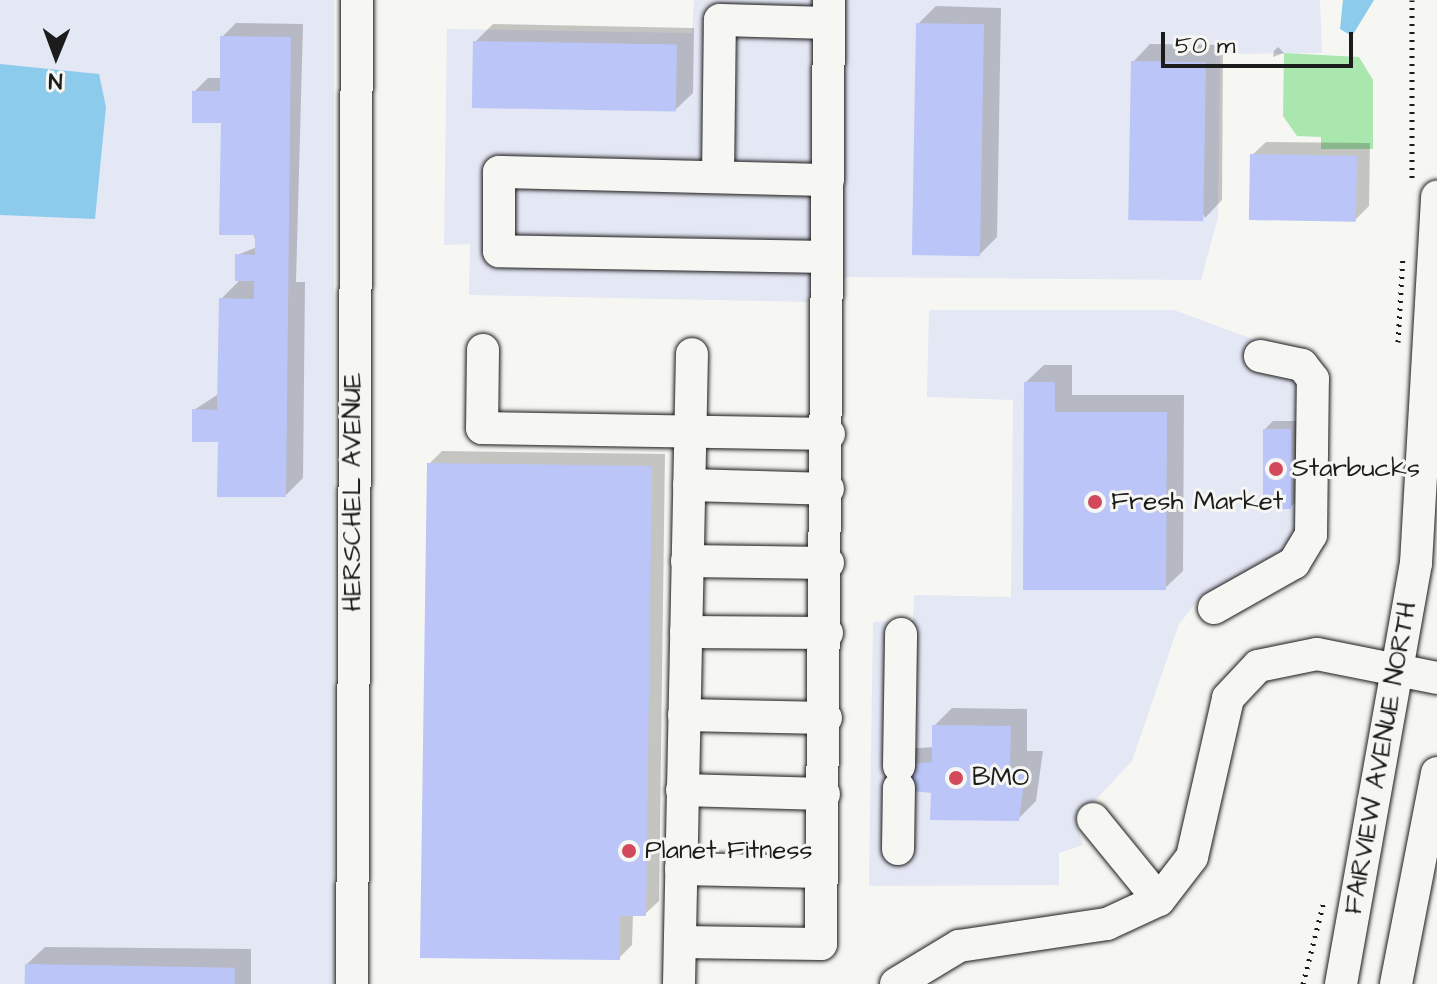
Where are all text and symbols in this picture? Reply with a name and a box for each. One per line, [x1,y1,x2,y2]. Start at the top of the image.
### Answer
north arrow [16,16,96,96]
scale bar [1165,16,1357,66]
text: 50 m [1175,29,1235,63]
text: N [48,65,63,96]
street label: HERSCHEL AVENUE [337,373,369,611]
place label: Starbucks [1292,453,1420,485]
marker: Starbucks [1267,460,1285,478]
place label: Fresh Market [1111,486,1283,518]
marker: Fresh Market [1086,493,1104,511]
street label: FAIRVIEW AVENUE NORTH [1338,599,1424,917]
place label: BMO [972,762,1029,794]
marker: BMO [947,769,965,787]
place label: Planet Fitness [645,835,813,867]
marker: Planet Fitness [620,842,638,860]

